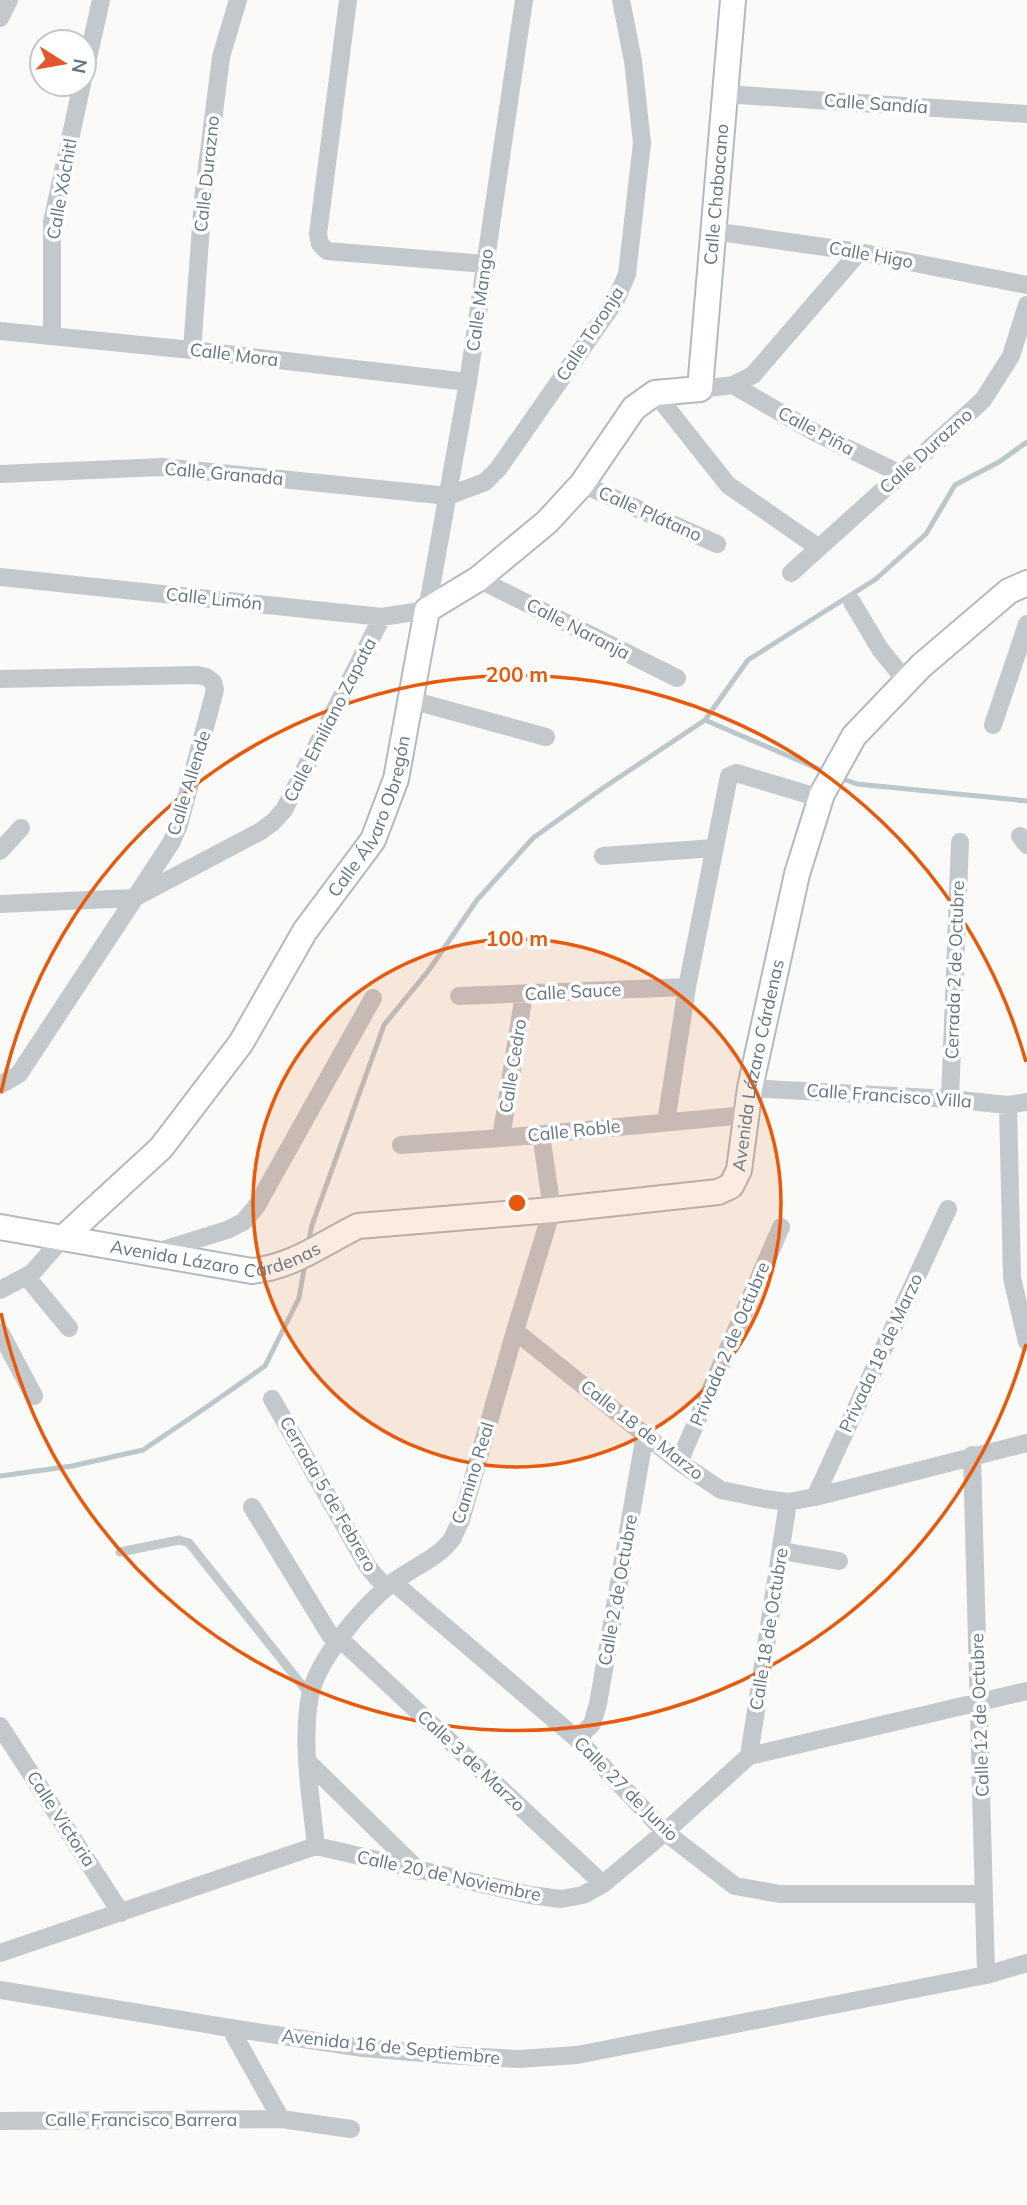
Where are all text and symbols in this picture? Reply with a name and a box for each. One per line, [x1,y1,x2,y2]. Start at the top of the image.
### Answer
north arrow [28,28,98,98]
text: N [67,57,93,76]
street label: Calle Sandía [823,88,929,119]
street label: Calle Durazno [189,115,224,233]
street label: Calle Chabacano [699,123,733,266]
street label: Calle Xóchitl [41,137,82,241]
street label: Calle Higo [827,236,915,273]
street label: Calle Mango [461,247,498,353]
street label: Calle Toronja [551,282,629,385]
street label: Calle Mora [189,338,280,371]
street label: Calle Piña [774,401,858,460]
street label: Calle Durazno [874,403,977,498]
street label: Calle Granada [164,457,284,490]
street label: Calle Plátano [595,481,705,547]
street label: Calle Limón [165,582,263,615]
street label: Calle Naranja [523,593,634,664]
street label: Calle Emiliano Zapata [278,634,381,806]
text: 200 m [486,661,548,687]
street label: Calle Allende [162,728,215,838]
street label: Calle Álvaro Obregón [322,734,415,901]
street label: Cerrada 2 de Octubre [940,880,969,1060]
text: 100 m [486,925,548,951]
street label: Avenida Lázaro Cárdenas [727,957,789,1173]
street label: Calle Sauce [524,977,622,1006]
street label: Calle Cedro [494,1017,531,1115]
street label: Calle Francisco Villa [806,1078,972,1113]
street label: Calle Roble [526,1114,622,1147]
centre of rings [505,1191,529,1215]
street label: Avenida Lázaro Cárdenas [107,1230,323,1256]
text: Avenida Lázaro Cárdenas [109,1234,325,1283]
street label: Privada 2 de Octubre [685,1258,775,1429]
street label: Privada 18 de Marzo [834,1270,927,1436]
street label: Calle 18 de Marzo [576,1374,708,1485]
street label: Cerrada 5 de Febrero [275,1412,382,1576]
street label: Camino Real [446,1419,499,1527]
street label: Calle 2 de Octubre [593,1512,642,1667]
street label: Calle 18 de Octubre [744,1546,793,1712]
street label: Calle 12 de Octubre [965,1633,994,1797]
street label: Calle 3 de Marzo [413,1705,530,1816]
street label: Calle 27 de Junio [569,1731,684,1846]
street label: Calle Victoria [22,1766,101,1871]
street label: Calle 20 de Noviembre [355,1845,543,1906]
street label: Avenida 16 de Septiembre [281,2024,501,2069]
street label: Calle Francisco Barrera [45,2108,237,2131]

